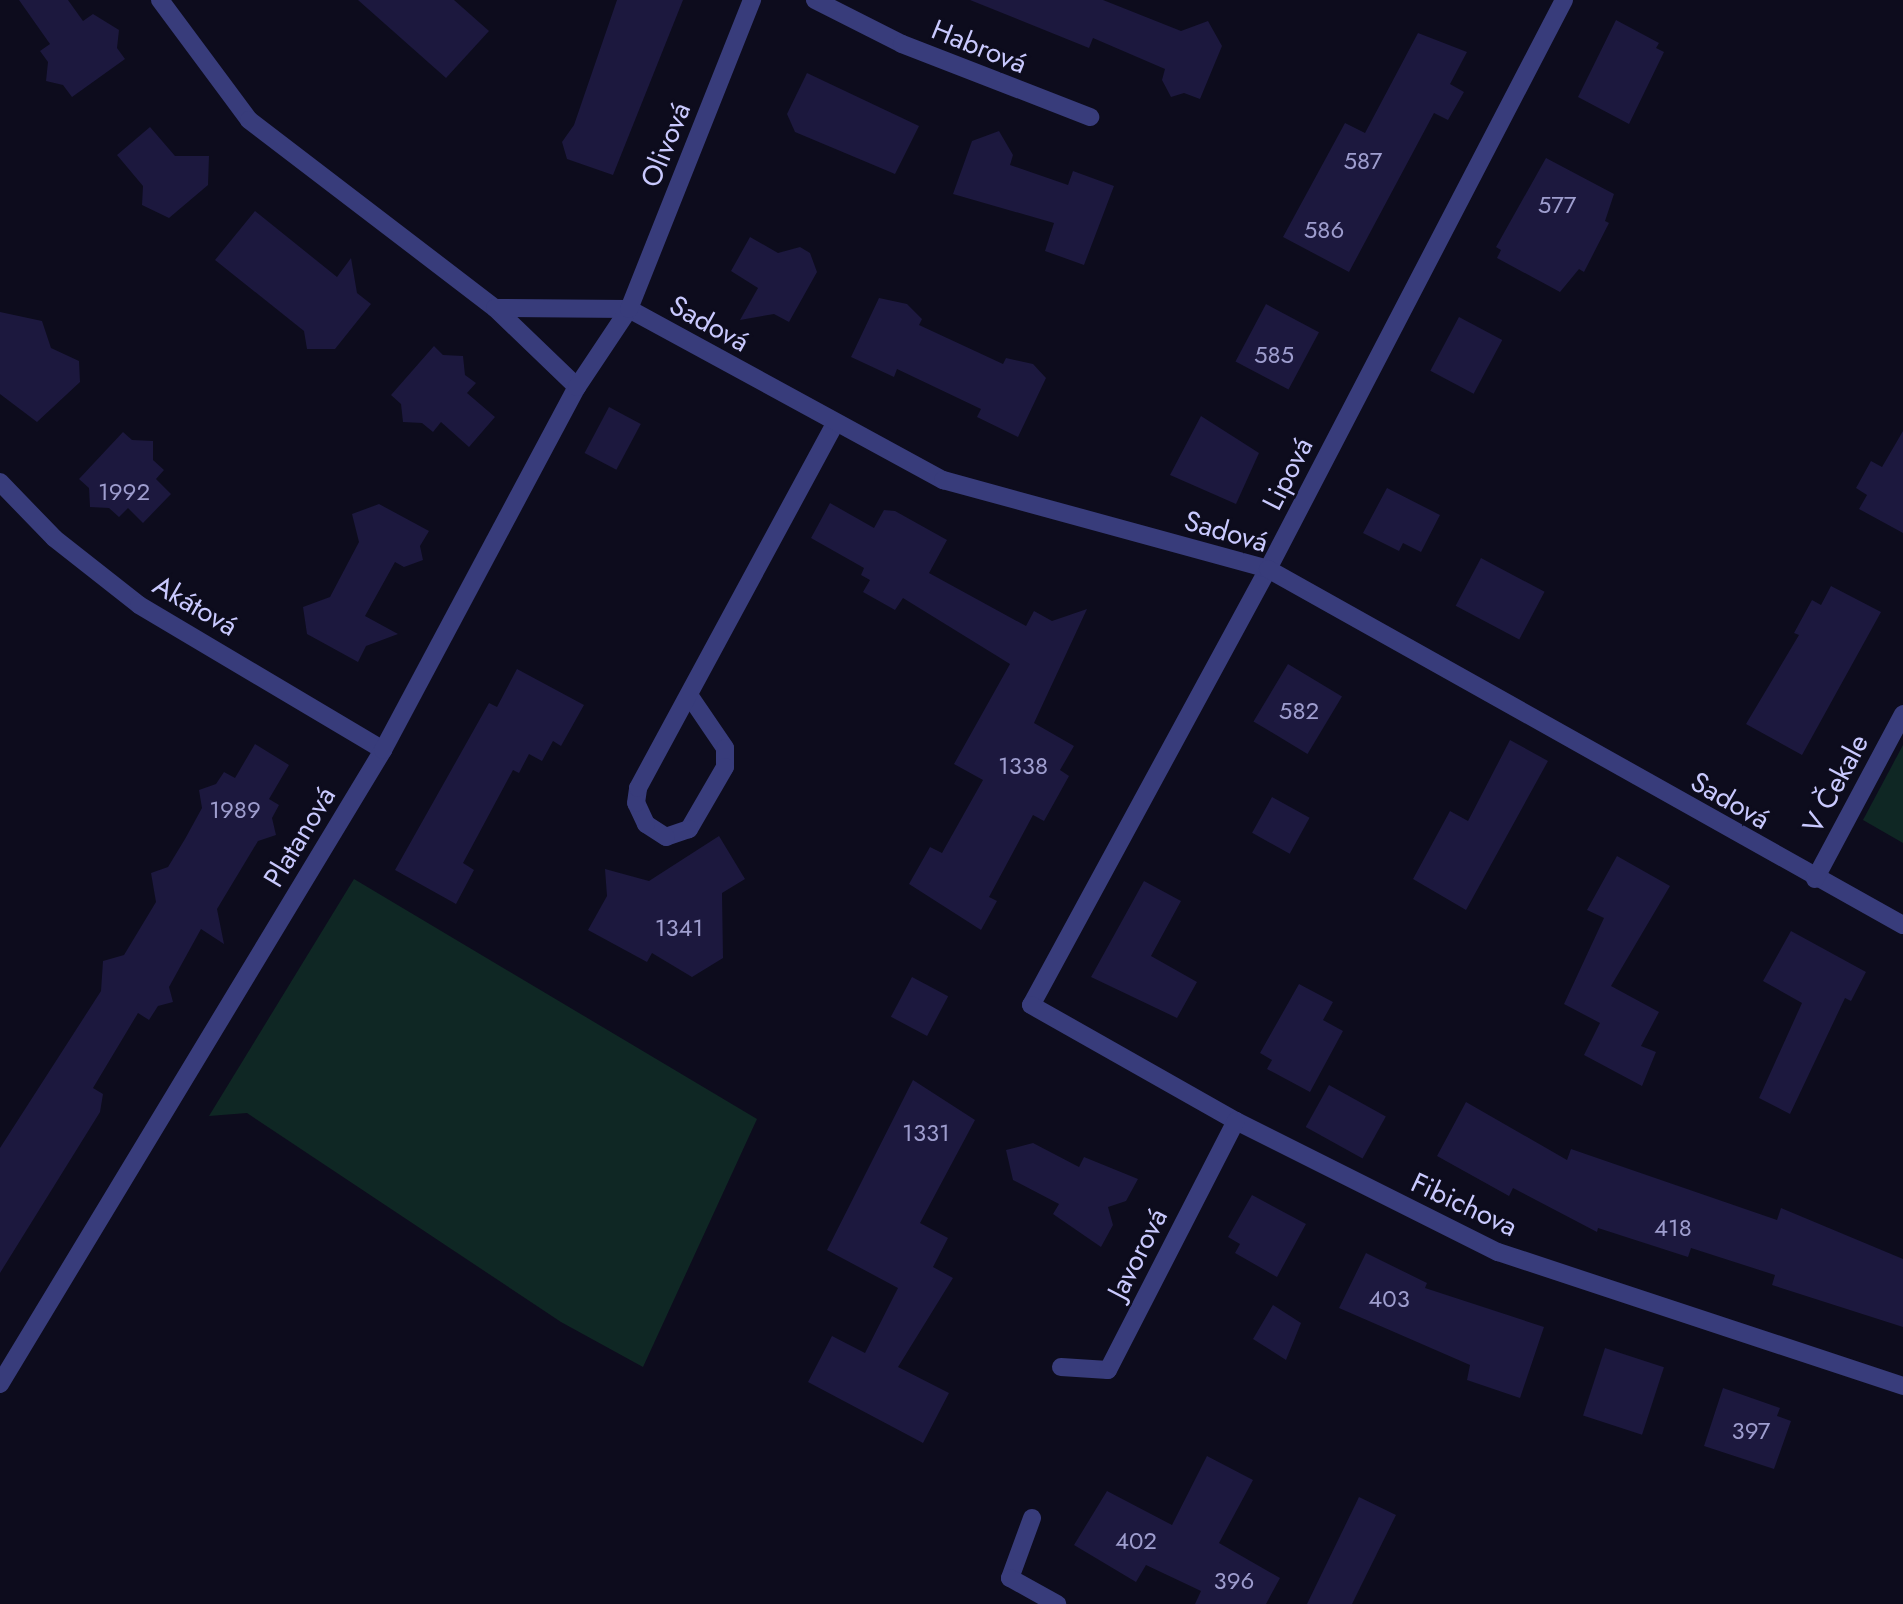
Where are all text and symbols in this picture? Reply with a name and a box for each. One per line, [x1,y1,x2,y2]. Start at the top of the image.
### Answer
street label: Habrová [927,13,1031,81]
street label: Olivová [634,98,698,192]
house number: 587 [1344,147,1382,175]
house number: 577 [1538,191,1576,219]
house number: 586 [1304,216,1344,244]
street label: Sadová [663,289,755,359]
house number: 585 [1254,341,1294,369]
street label: Lipová [1256,432,1320,516]
house number: 1992 [98,478,150,506]
street label: Sadová [1180,504,1272,560]
street label: Akátová [147,568,243,644]
house number: 582 [1279,697,1319,725]
street label: V Čekale [1796,729,1876,839]
house number: 1338 [998,752,1048,780]
street label: Sadová [1685,765,1775,837]
street label: Platanová [257,781,343,893]
house number: 1989 [209,796,261,824]
house number: 1341 [655,914,703,942]
house number: 1331 [902,1119,950,1147]
street label: Fibichova [1406,1166,1522,1244]
street label: Javorová [1101,1203,1175,1305]
house number: 418 [1654,1214,1692,1242]
house number: 403 [1368,1285,1410,1313]
house number: 397 [1732,1417,1770,1445]
house number: 402 [1115,1527,1157,1555]
house number: 396 [1214,1567,1254,1595]

